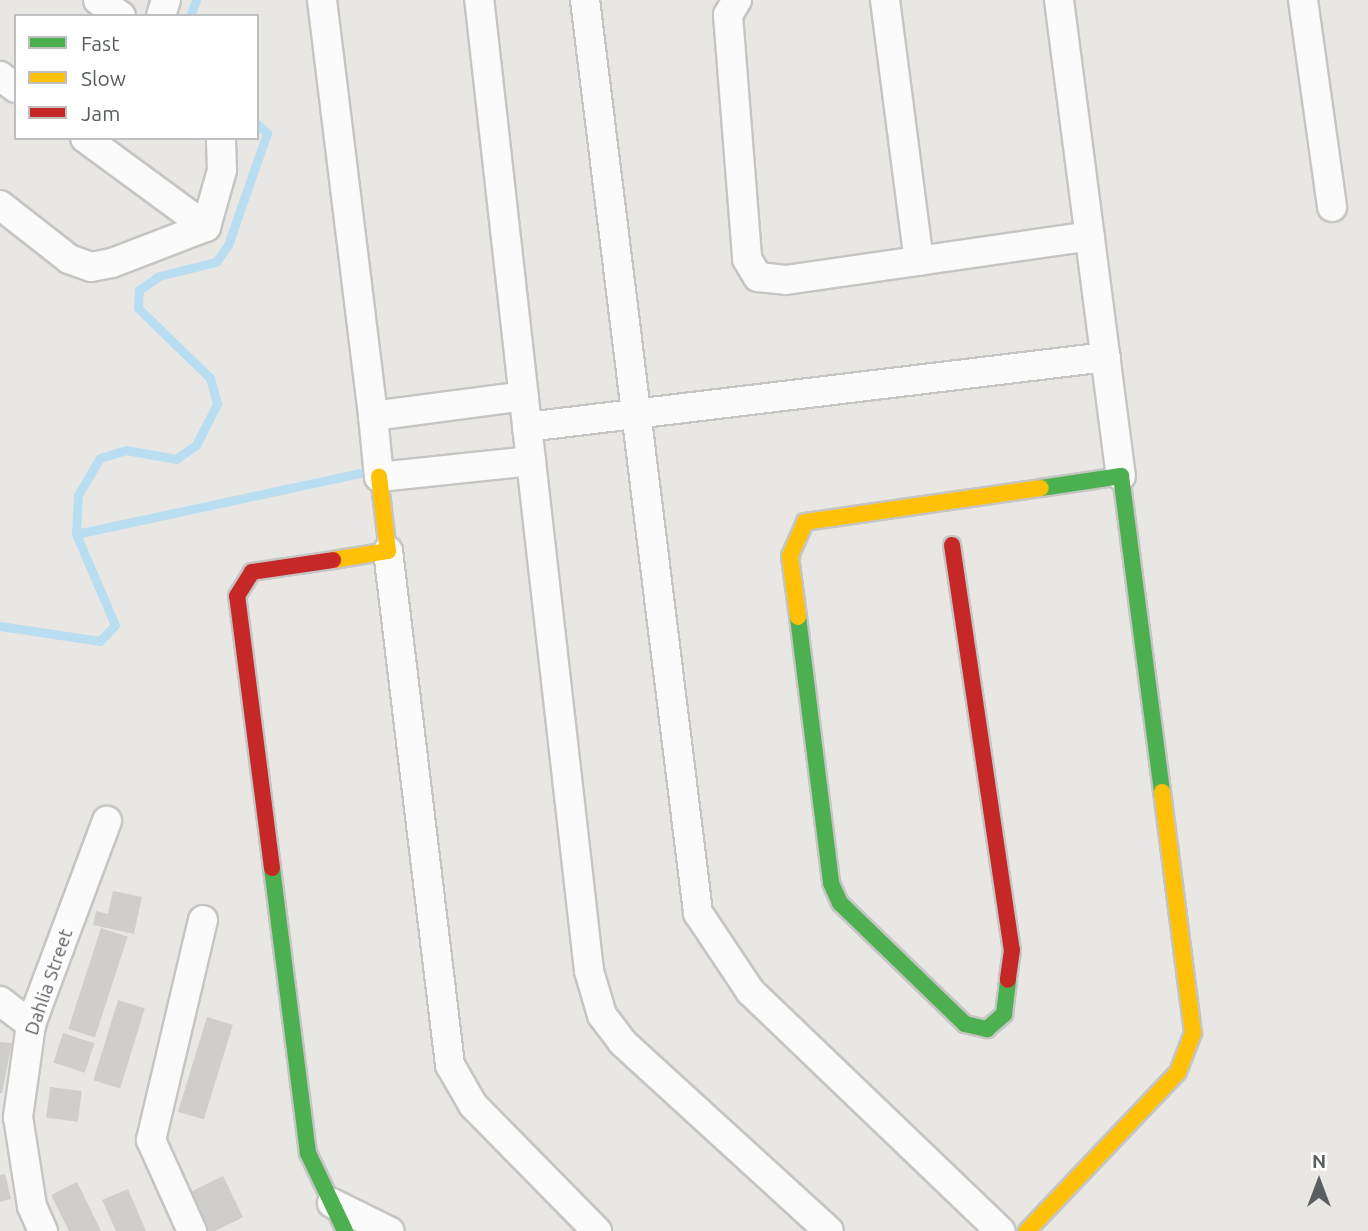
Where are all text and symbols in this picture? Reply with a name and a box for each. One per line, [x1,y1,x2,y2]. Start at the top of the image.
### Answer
legend [14,14,259,140]
text: Fast [81,31,119,55]
text: Slow [81,66,126,90]
text: Jam [81,101,120,125]
street label: Dahlia Street [20,926,78,1038]
north arrow [1284,1147,1354,1217]
text: N [1312,1150,1326,1172]

